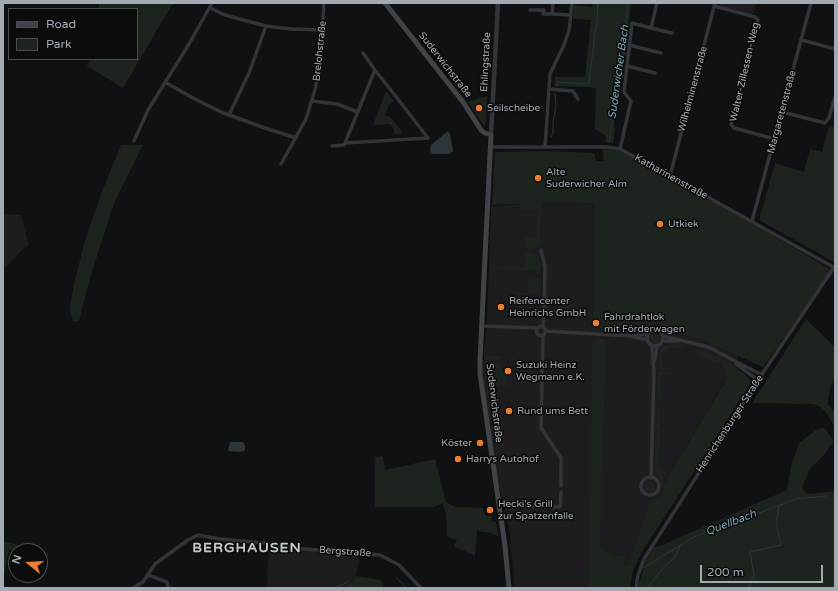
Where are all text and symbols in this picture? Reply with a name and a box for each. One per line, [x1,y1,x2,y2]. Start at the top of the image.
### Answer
legend [8,8,138,60]
text: Road [46,17,76,31]
street label: Brelohstraße [311,20,329,82]
street label: Walter-Zillessen-Weg [728,21,762,123]
water label: Suderwicher Bach [606,24,632,120]
street label: Suderwichstraße [416,30,474,100]
street label: Ehlingstraße [478,32,494,92]
text: Park [46,37,72,51]
street label: Wilhelminenstraße [676,45,710,133]
street label: Margaretenstraße [765,69,799,155]
place label: Seilscheibe [487,102,540,114]
marker: Seilscheibe [474,103,484,113]
street label: Katharinenstraße [632,152,710,202]
place label: Alte Suderwicher Alm [546,166,627,190]
marker: Alte Suderwicher Alm [533,173,543,183]
place label: Utkiek [668,218,698,230]
marker: Utkiek [655,219,665,229]
place label: Reifencenter Heinrichs GmbH [509,295,586,318]
marker: Reifencenter Heinrichs GmbH [496,302,506,312]
place label: Fahrdrahtlok mit Förderwagen [604,311,685,334]
marker: Fahrdrahtlok mit Förderwagen [591,318,601,328]
place label: Suzuki Heinz Wegmann e.K. [516,359,585,382]
street label: Suderwichstraße [483,363,505,443]
marker: Suzuki Heinz Wegmann e.K. [503,366,513,376]
street label: Henrichenburger Straße [694,373,766,475]
place label: Rund ums Bett [517,405,588,417]
marker: Rund ums Bett [504,406,514,416]
place label: Köster [441,437,472,449]
marker: Köster [475,438,485,448]
place label: Harrys Autohof [466,453,539,465]
marker: Harrys Autohof [453,454,463,464]
place label: Hecki's Grill zur Spatzenfalle [498,498,574,522]
marker: Hecki's Grill zur Spatzenfalle [485,505,495,515]
water label: Quellbach [704,507,758,539]
district label: BERGHAUSEN [192,540,302,556]
north arrow [8,543,48,583]
street label: Bergstraße [318,544,372,560]
text: N [10,553,25,566]
scale bar [702,557,825,583]
text: 200 m [707,565,744,579]

